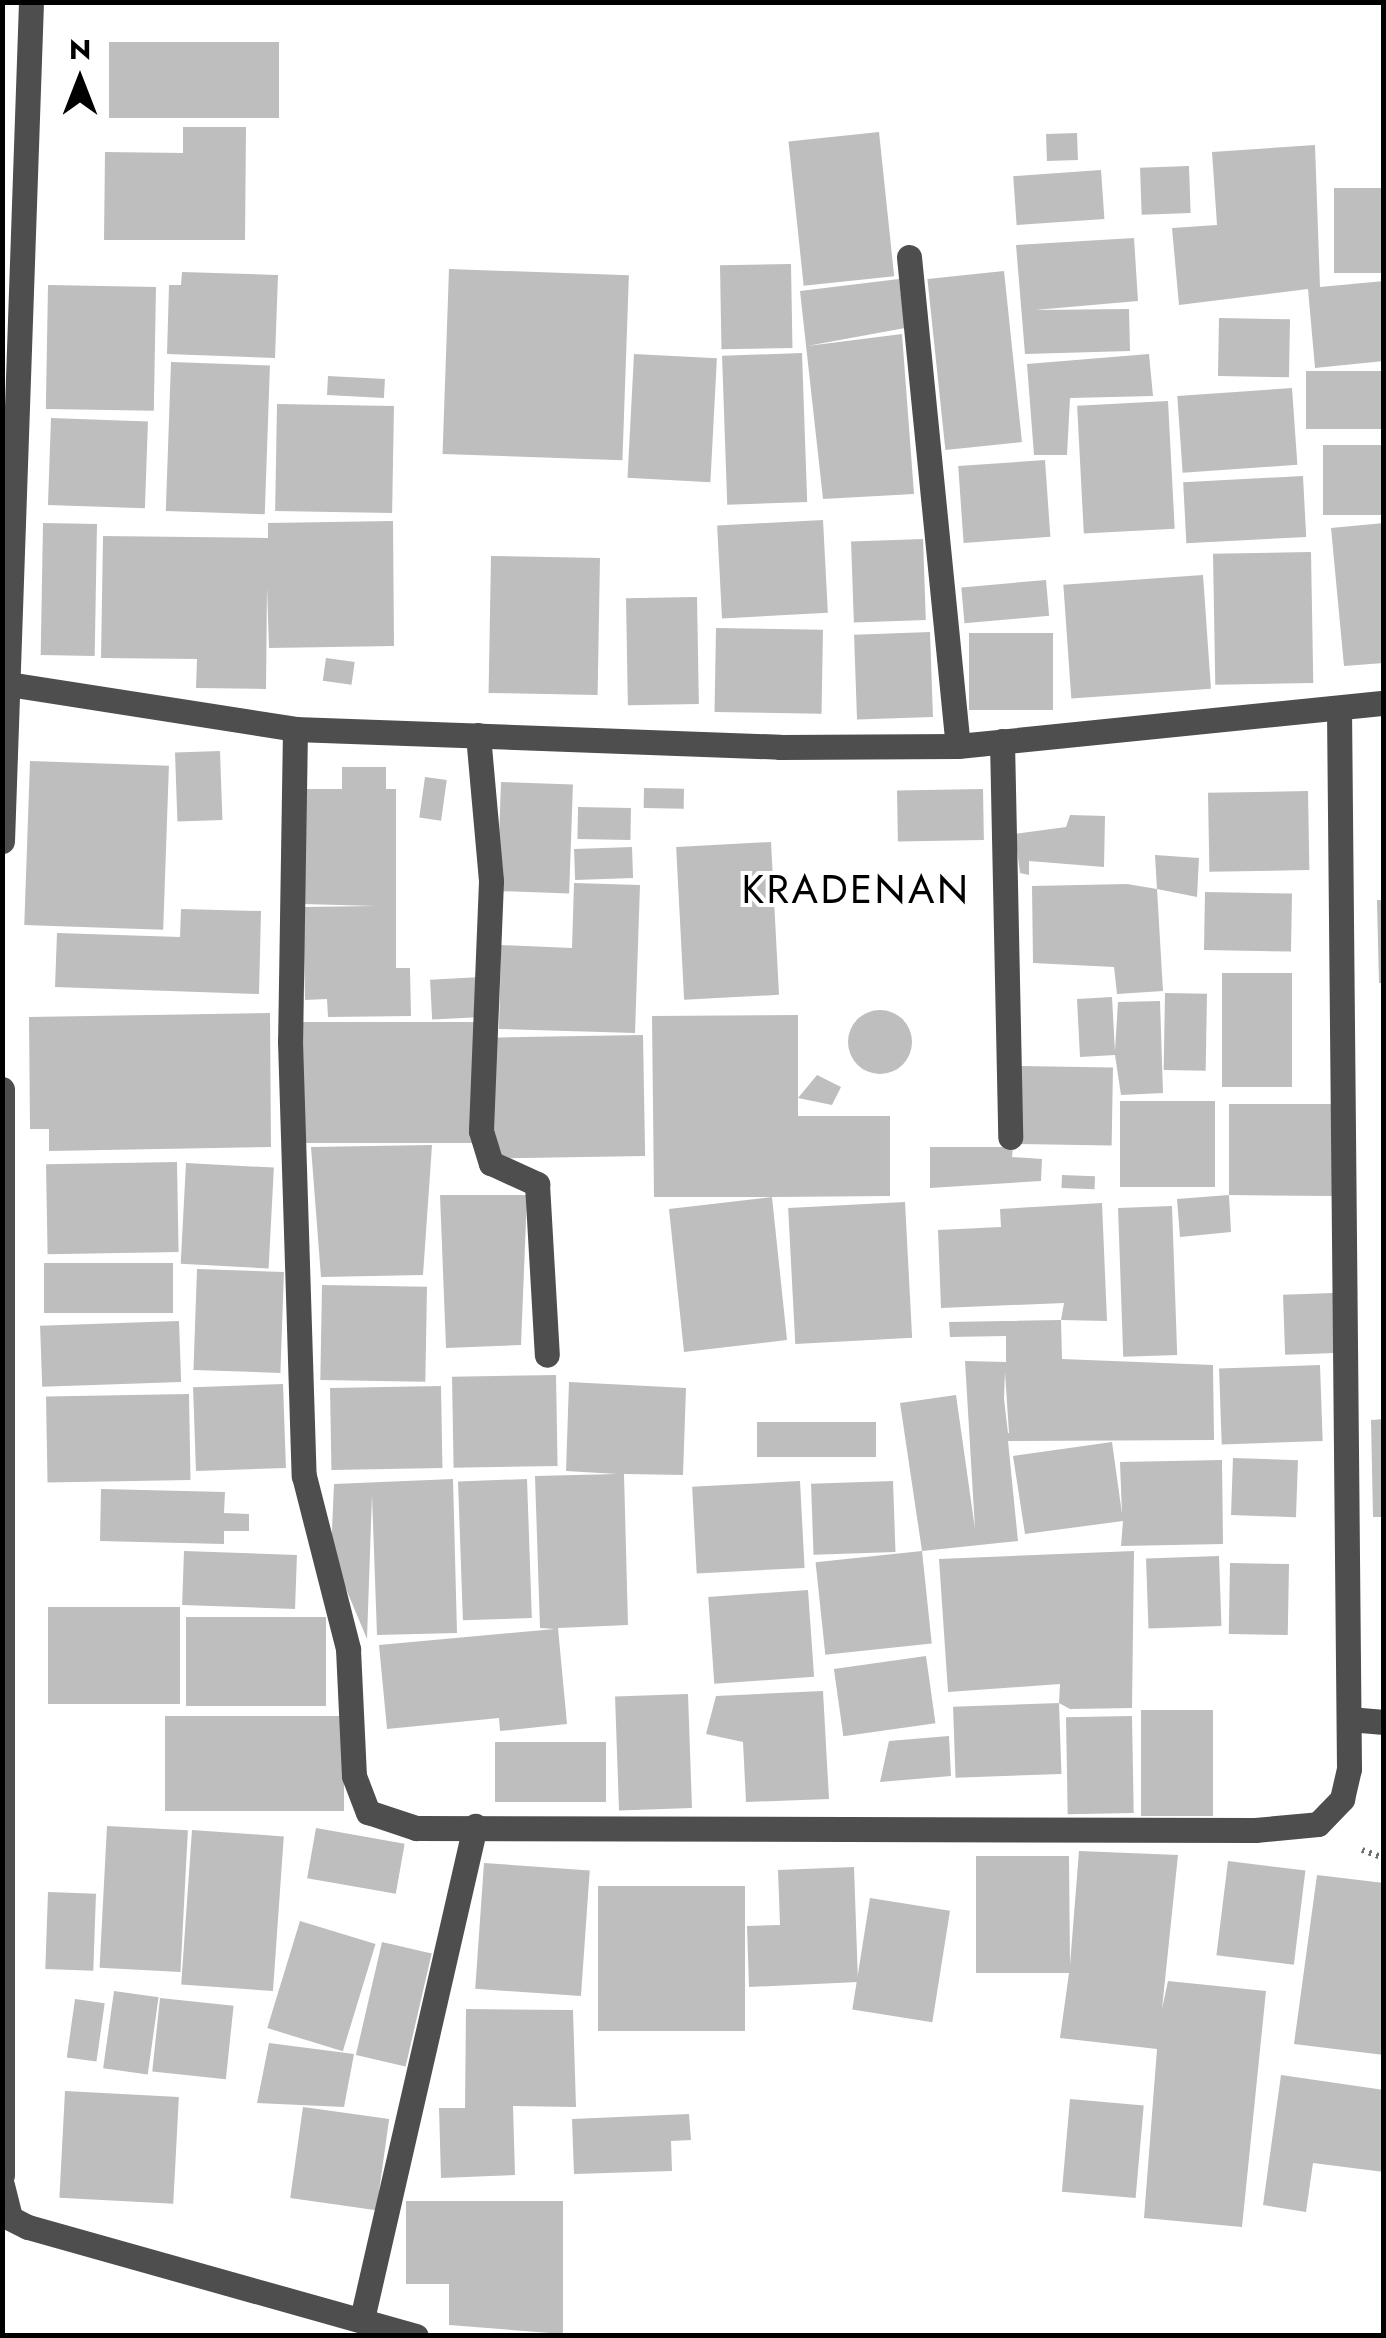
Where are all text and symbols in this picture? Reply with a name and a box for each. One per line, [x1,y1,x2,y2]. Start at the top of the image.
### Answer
text: N [69,29,91,70]
north arrow [30,30,130,130]
district label: KRADENAN [742,865,970,913]

